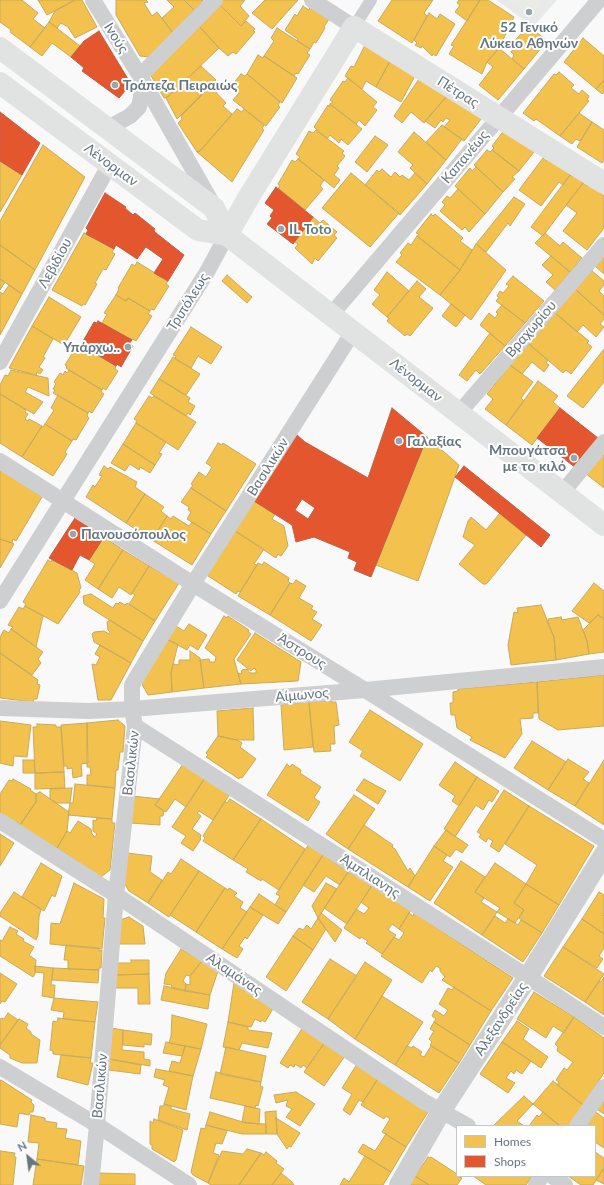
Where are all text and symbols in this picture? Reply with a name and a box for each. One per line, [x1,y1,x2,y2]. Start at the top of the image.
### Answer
marker: 52 Γενικό Λύκειο Αθηνών [524,7,534,17]
place label: 52 Γενικό Λύκειο Αθηνών [480,19,578,52]
street label: Ινούς [100,20,132,56]
street label: Πέτρας [434,73,482,111]
place label: Τράπεζα Πειραιώς [123,77,237,93]
marker: Τράπεζα Πειραιώς [110,80,120,90]
street label: Καπανέως [438,127,492,187]
street label: Λένορμαν [81,140,141,190]
place label: IL Toto [289,221,332,237]
marker: IL Toto [276,224,286,234]
street label: Λεβιδίου [35,235,75,291]
street label: Τριπόλεως [164,270,212,334]
street label: Βραχωρίου [502,297,560,361]
place label: Υπάρχω.. [63,339,120,355]
marker: Υπάρχω.. [123,342,133,352]
street label: Λένορμαν [386,354,446,406]
place label: Γαλαξίας [407,433,461,449]
street label: Βασιλικών [244,435,292,499]
marker: Γαλαξίας [394,436,404,446]
place label: Μπουγάτσα με το κιλό [489,442,566,474]
marker: Μπουγάτσα με το κιλό [569,453,579,463]
place label: Πανουσόπουλος [81,526,186,542]
marker: Πανουσόπουλος [68,529,78,539]
street label: Άστρους [275,630,329,672]
street label: Αίμωνος [275,684,329,706]
street label: Βασιλικών [119,730,143,796]
street label: Άμπλιανης [337,851,403,901]
street label: Αλαμάνας [203,949,265,999]
street label: Αλεξανδρείας [471,979,531,1059]
street label: Βασιλικών [89,1053,111,1119]
legend [456,1125,596,1177]
text: Homes [494,1134,531,1149]
north arrow [8,1137,48,1177]
text: N [15,1138,29,1154]
text: Shops [494,1154,526,1169]

